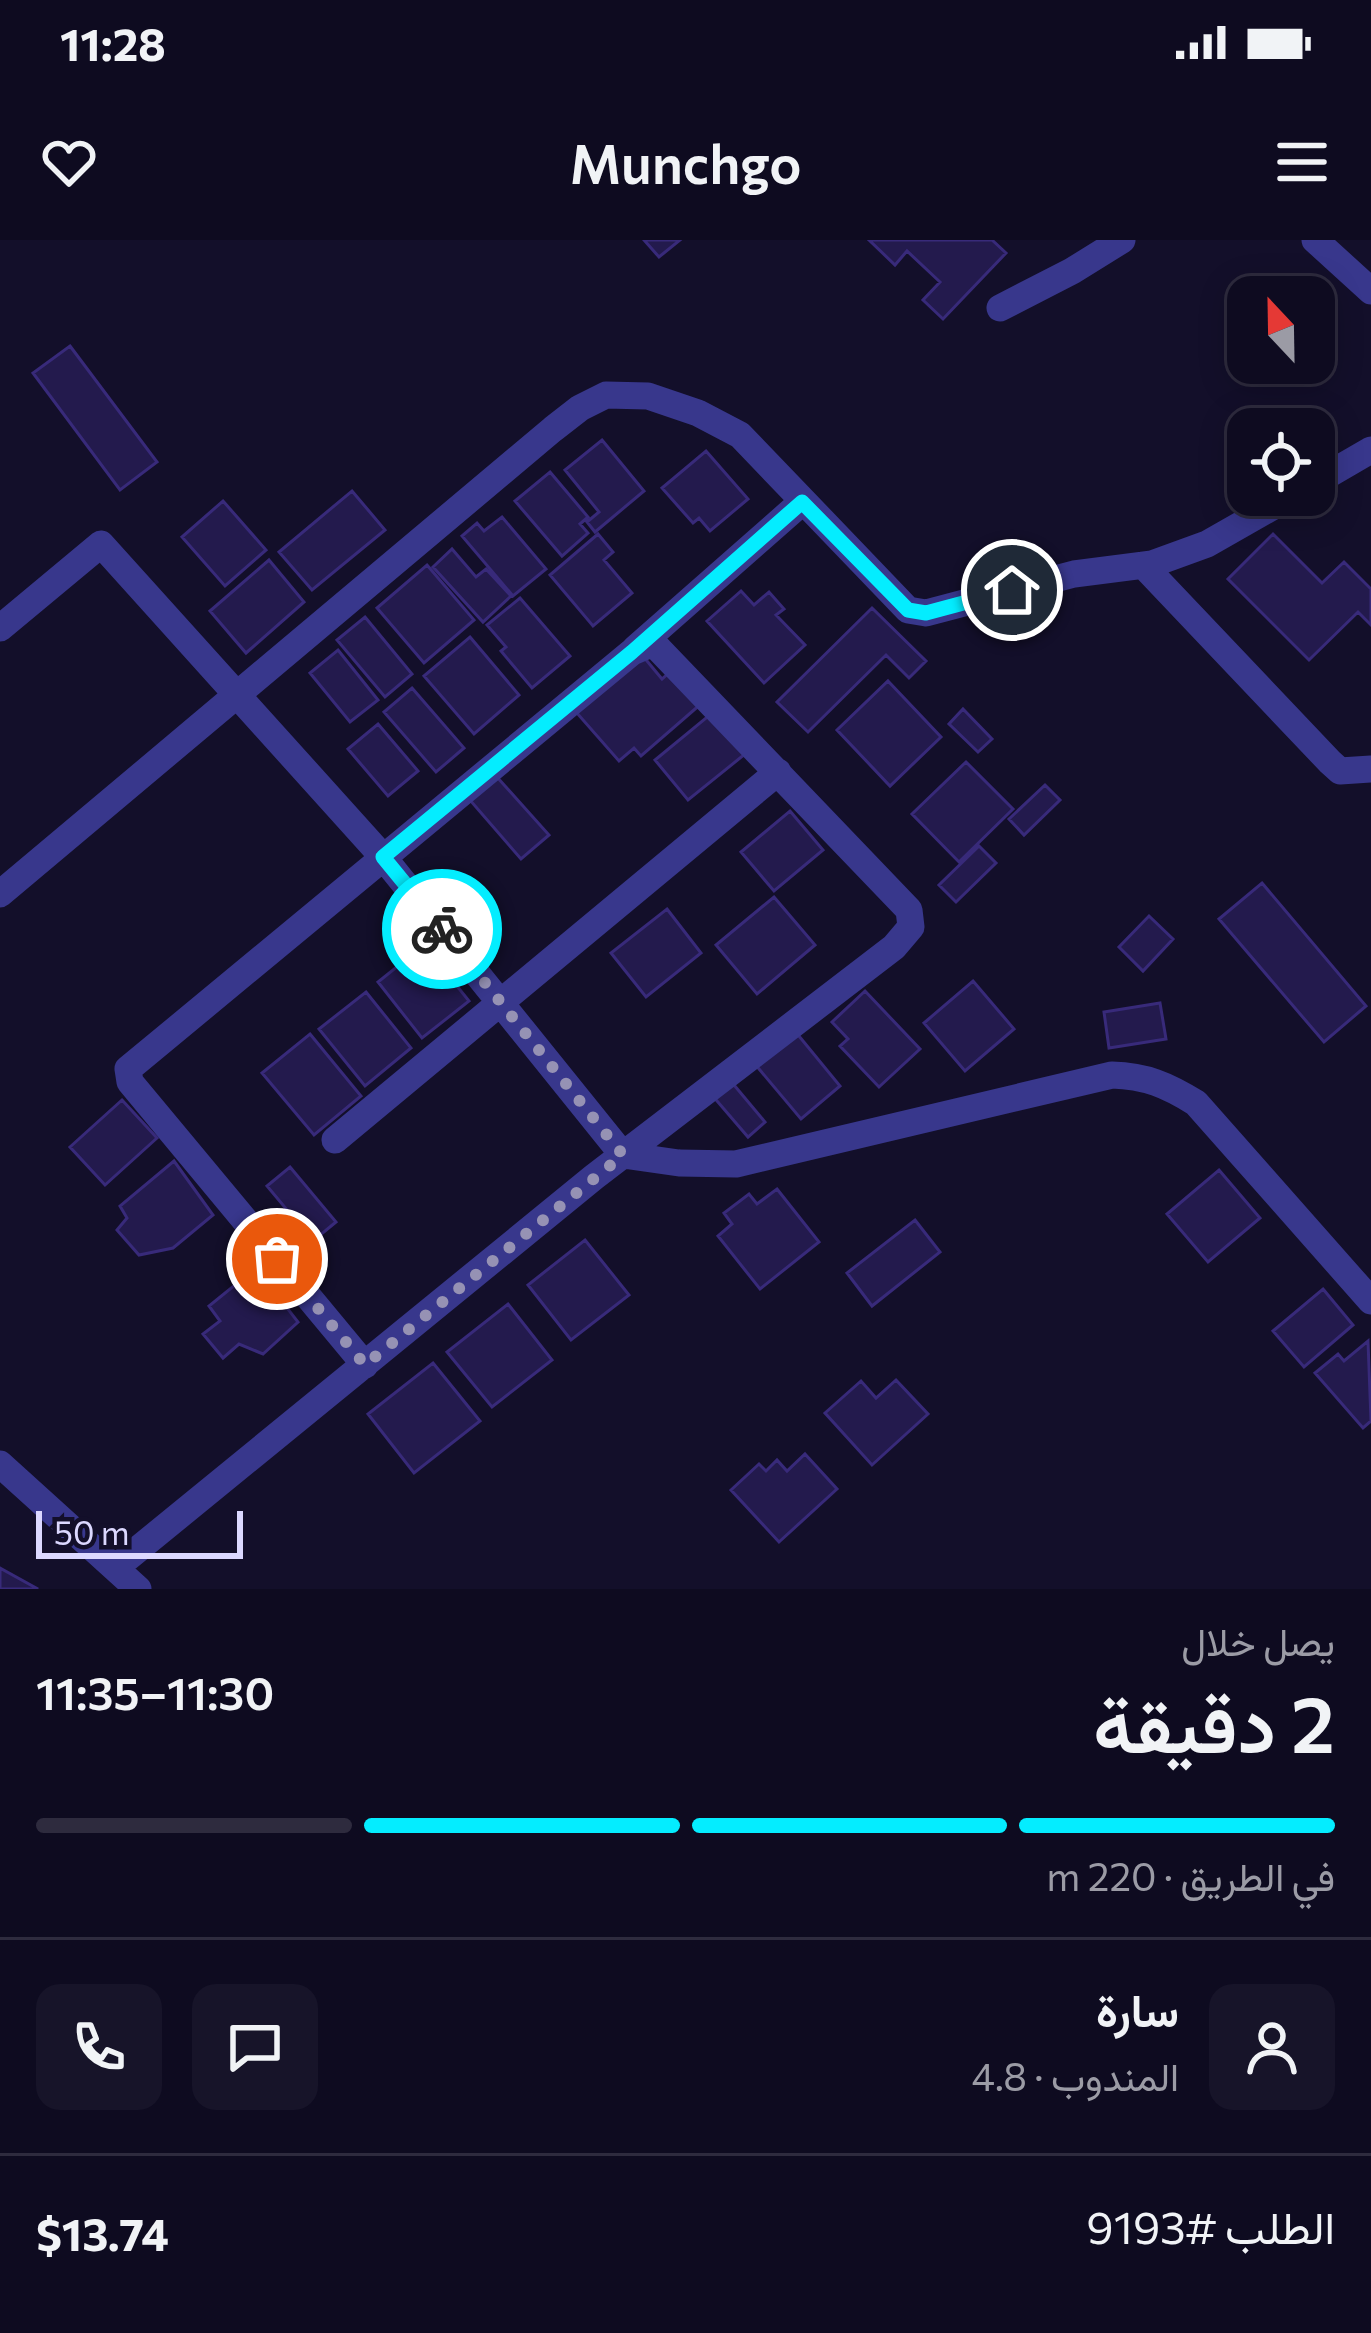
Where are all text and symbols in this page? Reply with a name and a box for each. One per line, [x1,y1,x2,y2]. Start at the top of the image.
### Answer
text: 11:28 [60,15,166,70]
icon: heart [36,129,102,195]
text: Munchgo [569,129,802,195]
icon: menu [1269,129,1335,195]
north arrow [1227,276,1335,384]
map controls [1227,276,1335,516]
button: locate [1227,408,1335,516]
pin [961,539,1063,641]
icon: home [979,557,1045,623]
courier [382,869,502,989]
icon: bike [409,896,475,962]
pin [226,1208,328,1310]
icon: bag [244,1226,310,1292]
scale bar [36,1505,243,1558]
text: 50 m [54,1511,130,1552]
text: يصل خلال [1181,1616,1335,1664]
text: 11:30–11:35 [36,1664,274,1719]
text: 2 دقيقة [1093,1674,1335,1769]
text: في الطريق · 220 m [1046,1851,1335,1899]
text: سارة [1096,1981,1179,2036]
button: phone [36,1984,162,2110]
button: chat [192,1984,318,2110]
button: person [1209,1984,1335,2110]
text: المندوب · 4.8 [972,2051,1179,2099]
text: الطلب #9193 [1086,2198,1335,2253]
text: $13.74 [36,2205,169,2260]

